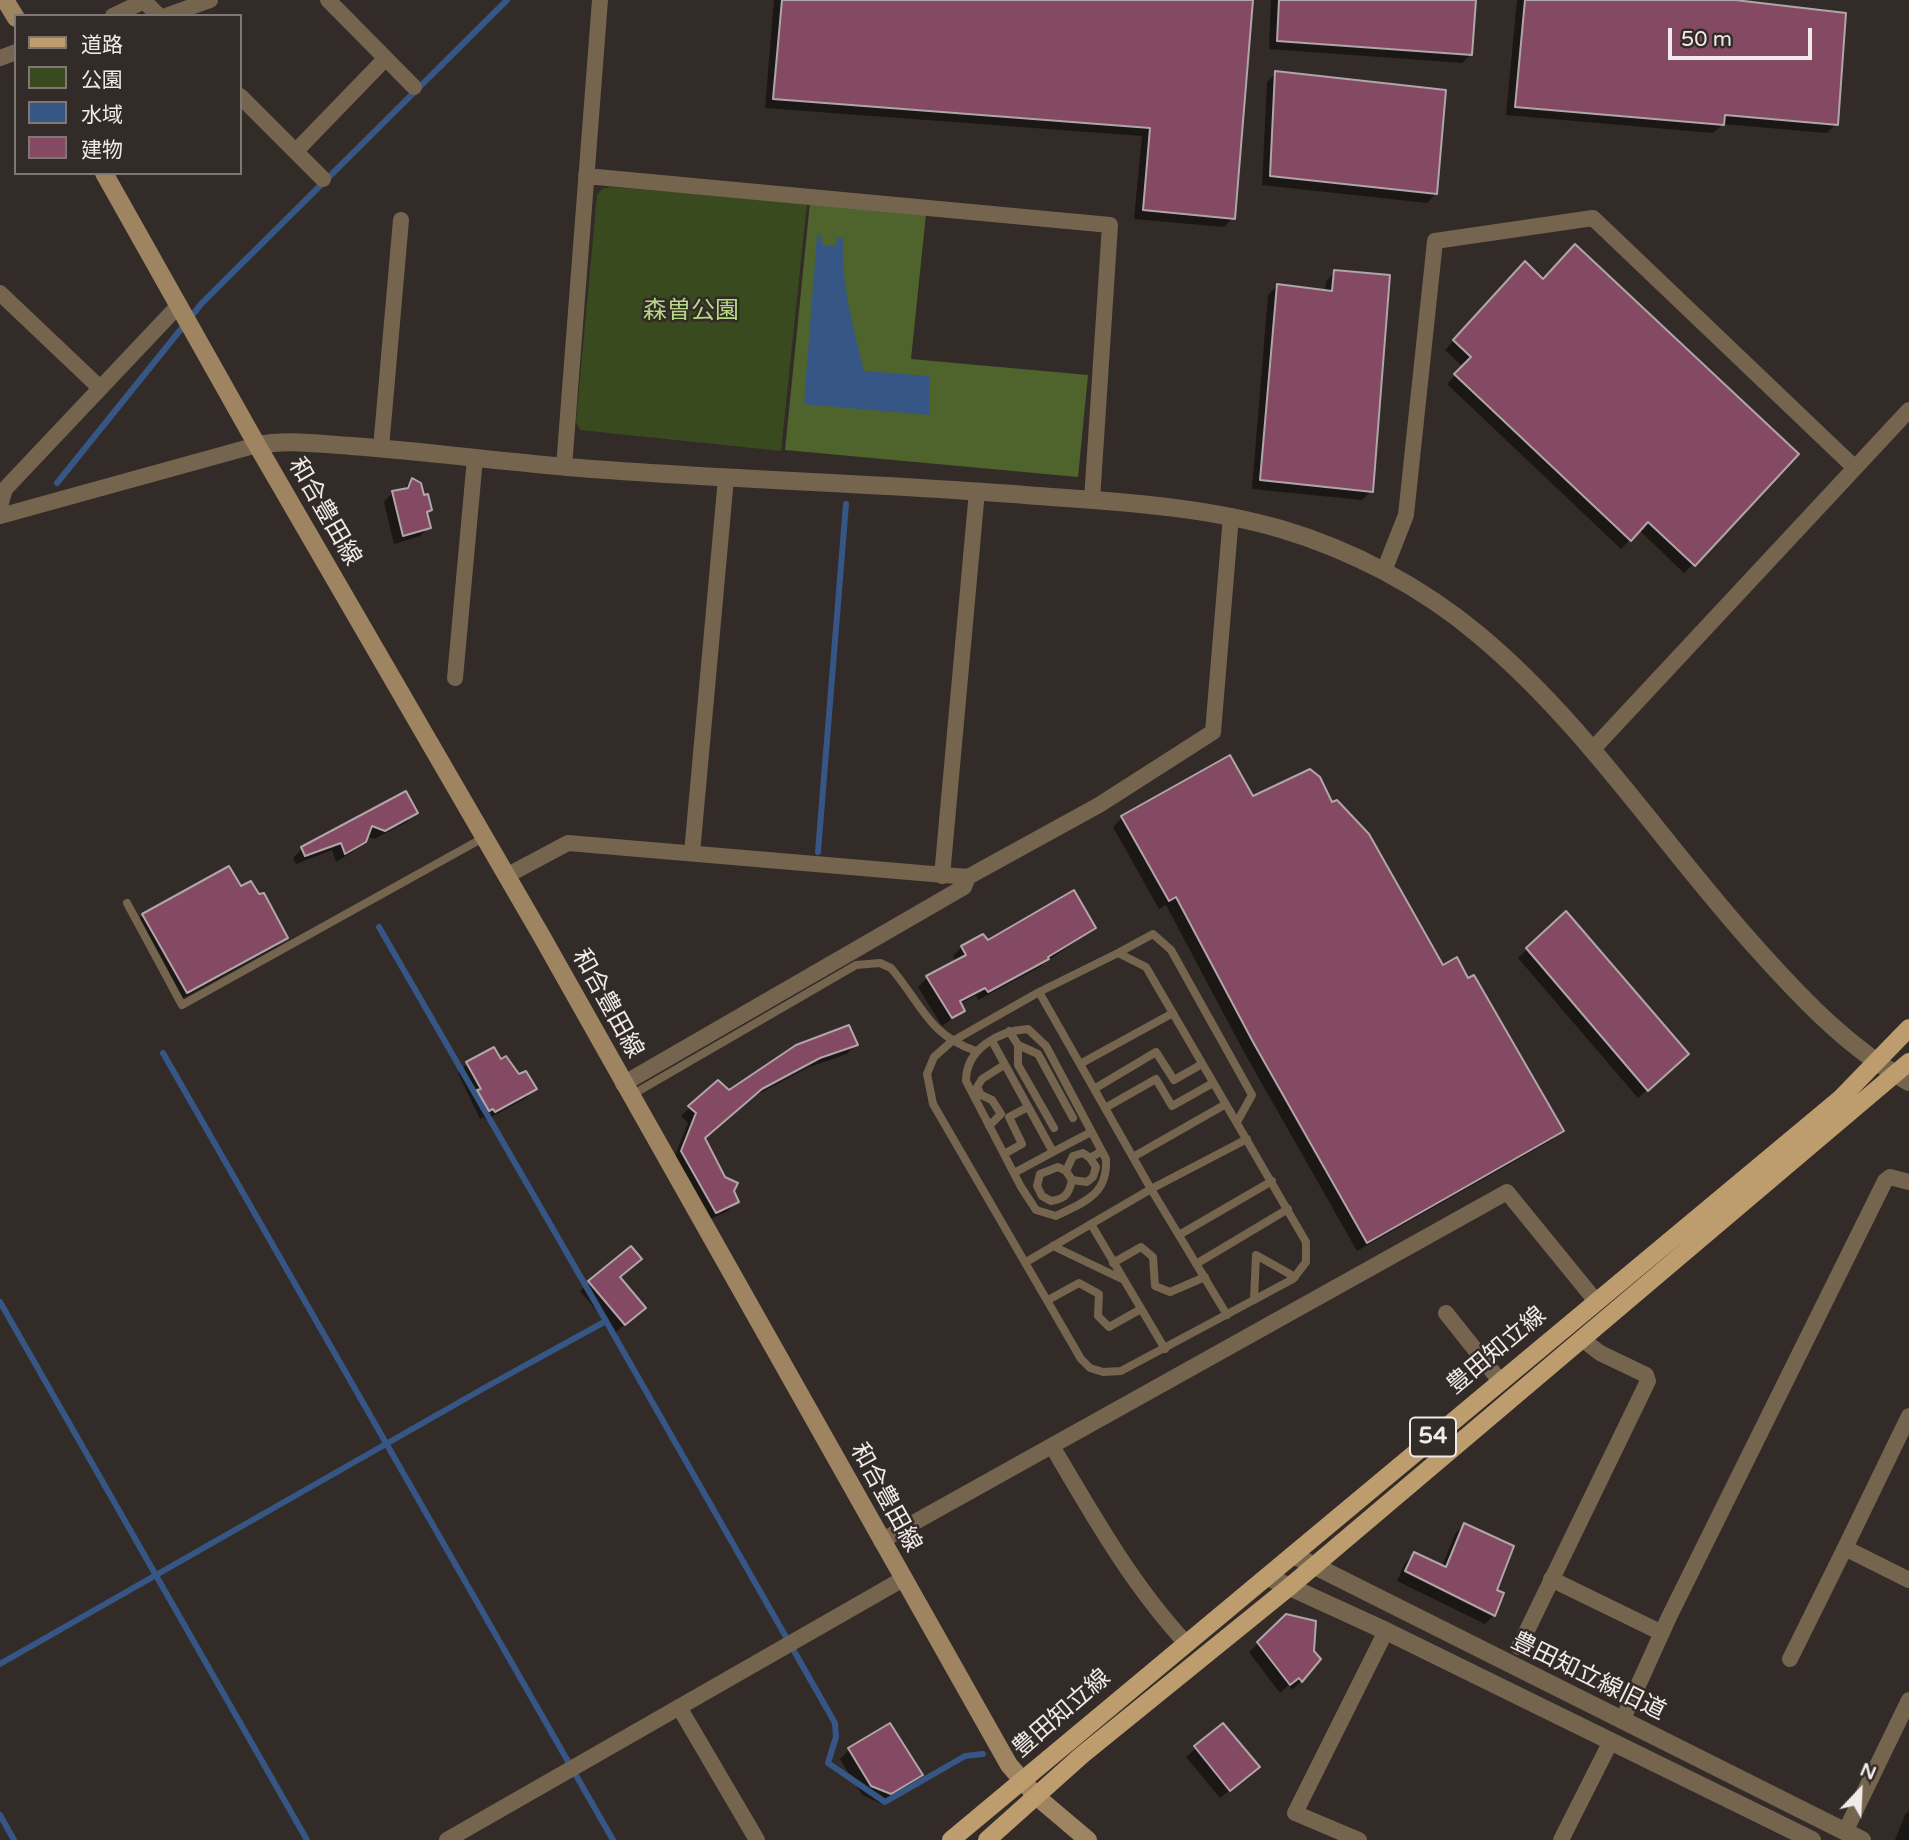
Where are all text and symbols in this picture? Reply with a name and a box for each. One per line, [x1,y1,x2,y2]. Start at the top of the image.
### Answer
legend [14,14,242,175]
scale bar [1671,14,1814,58]
text: 50 m [1681,27,1732,52]
text: 道路 [81,33,123,58]
text: 公園 [81,68,123,93]
text: 水域 [81,103,123,128]
text: 建物 [81,138,123,163]
park label: 森曽公園 [643,298,739,326]
street label: 和合豊田線 [282,453,366,571]
street label: 和合豊田線 [565,945,649,1063]
street label: 豊田知立線 [1442,1301,1552,1401]
road number: 54 [1410,1418,1456,1456]
street label: 和合豊田線 [843,1439,927,1557]
street label: 豊田知立線旧道 [1506,1627,1670,1727]
street label: 豊田知立線 [1007,1664,1117,1764]
north arrow [1825,1756,1895,1826]
text: N [1857,1759,1880,1785]

